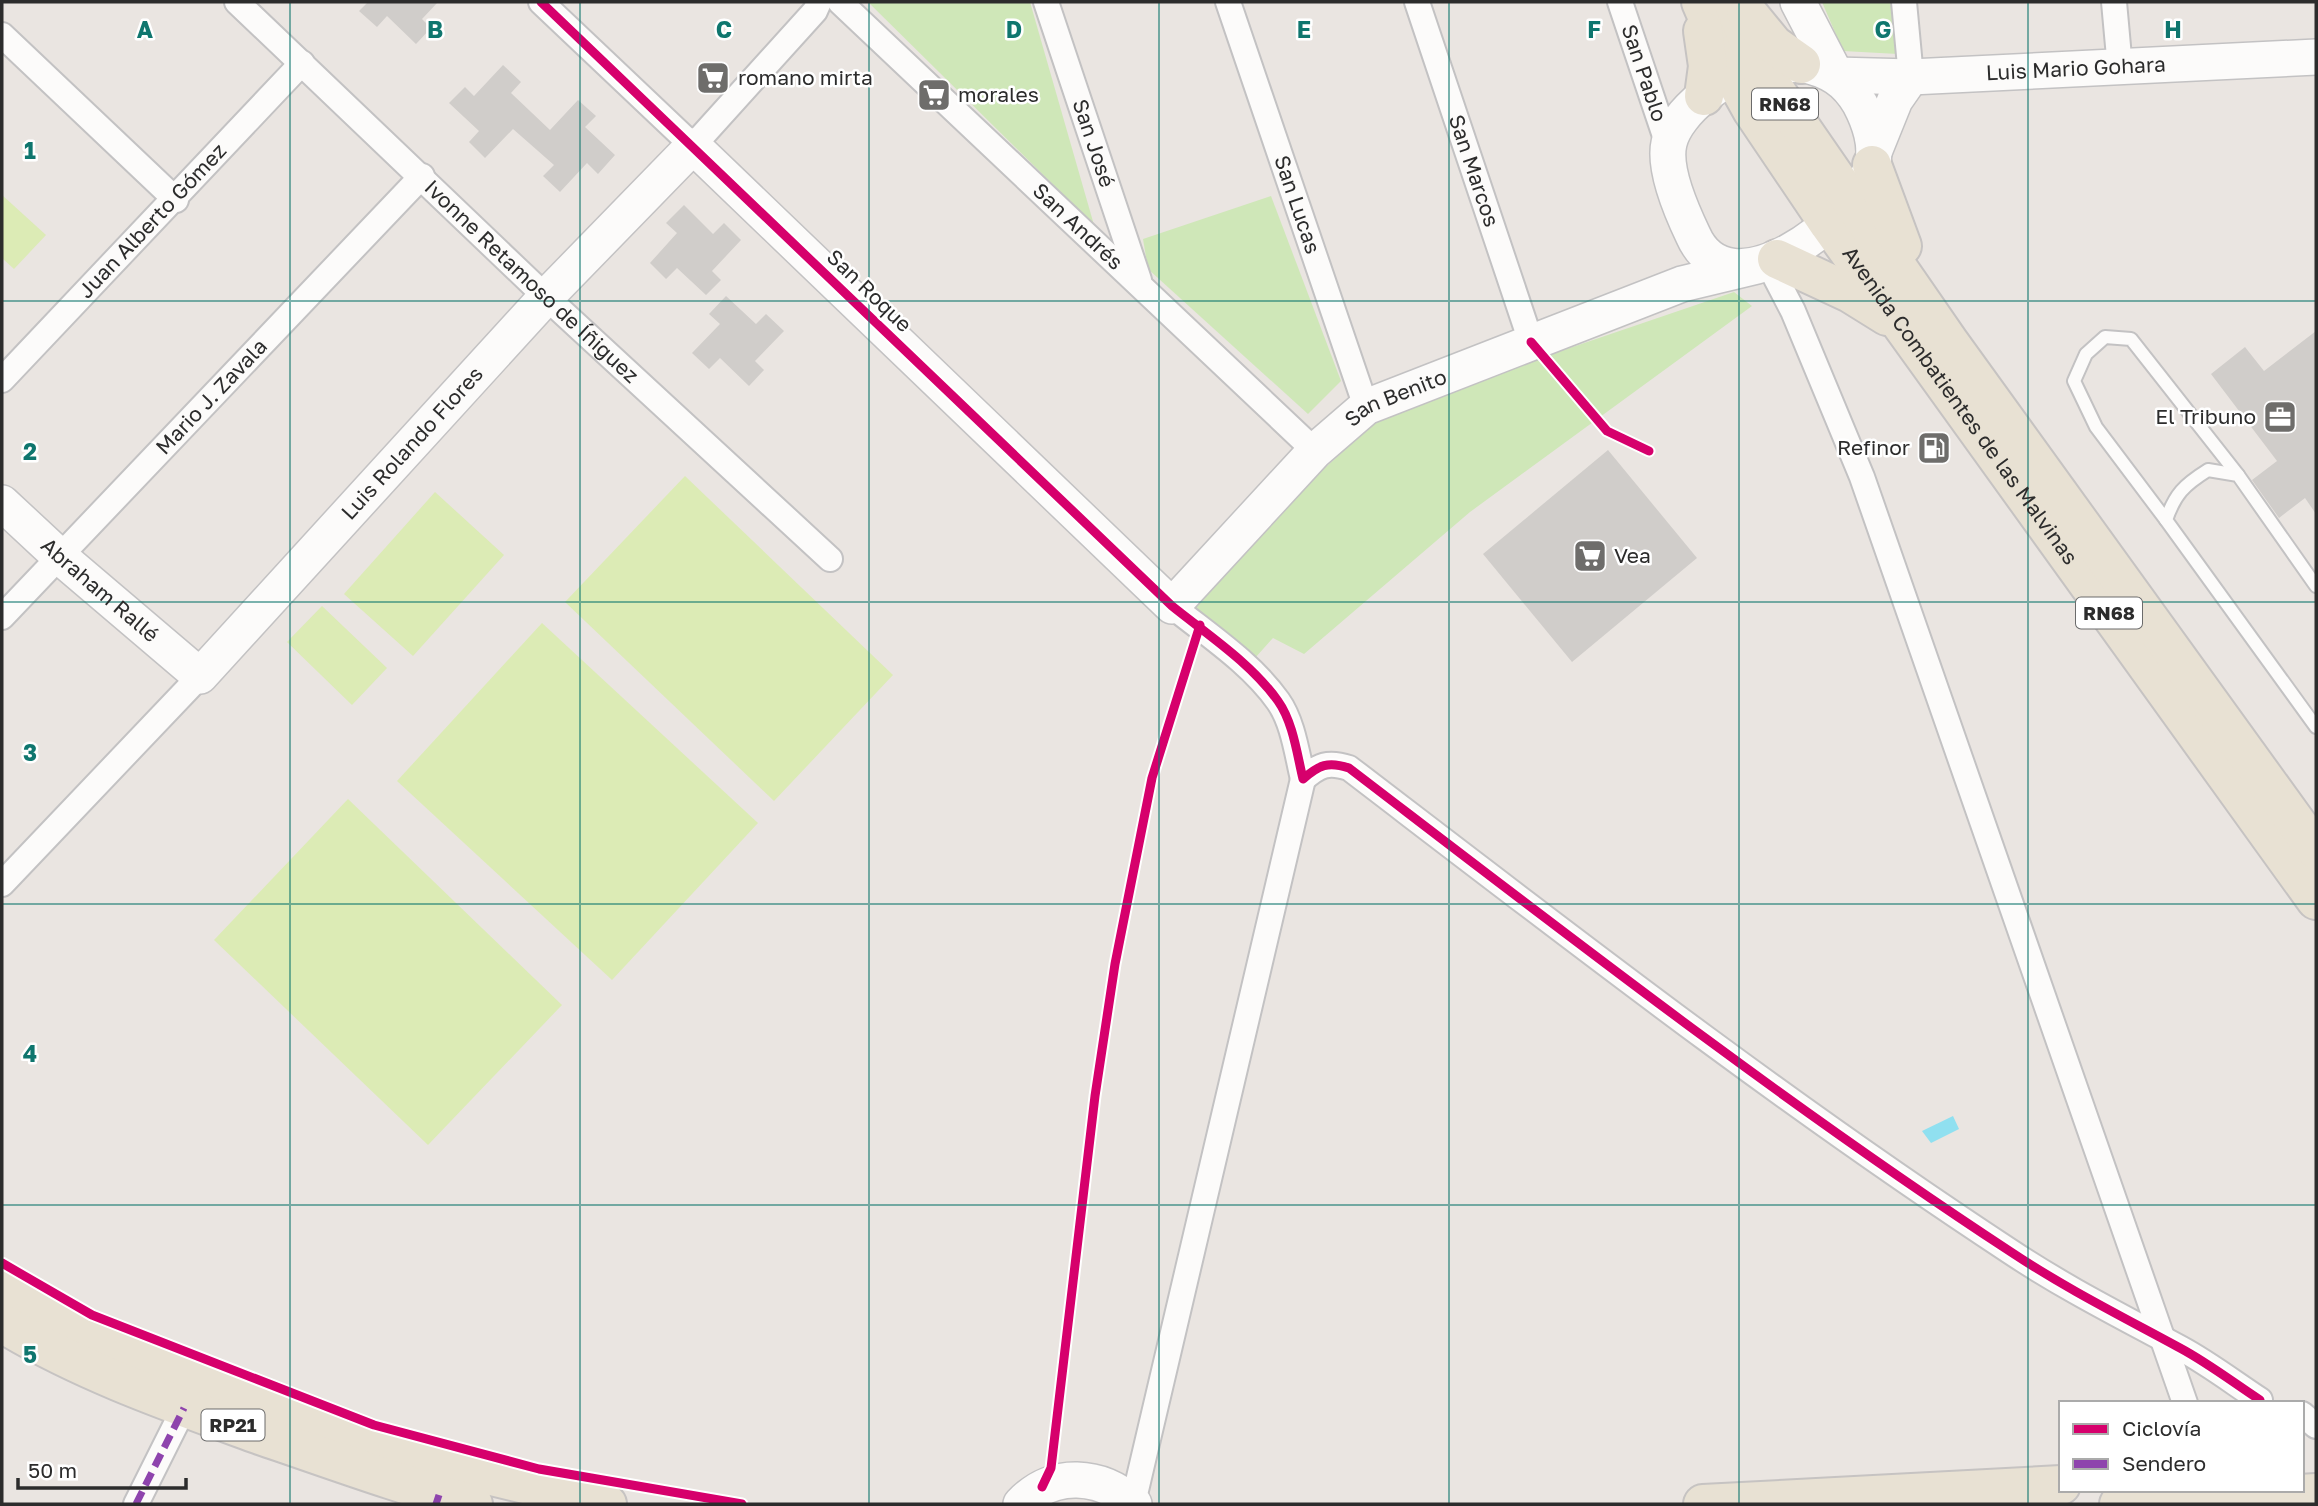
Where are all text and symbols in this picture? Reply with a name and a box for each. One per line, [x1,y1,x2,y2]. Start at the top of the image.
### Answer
text: A [137,15,154,43]
text: B [427,15,443,43]
text: C [716,15,732,43]
text: D [1006,15,1022,43]
text: E [1297,15,1311,43]
text: F [1587,15,1601,43]
text: G [1875,15,1891,43]
text: H [2164,15,2182,43]
street label: San Pablo [1616,21,1673,125]
street label: Luis Mario Gohara [1985,50,2166,85]
supermarket icon: romano mirta [694,59,732,97]
place label: romano mirta [738,64,873,90]
supermarket icon: morales [915,76,953,114]
place label: morales [958,81,1039,107]
road number: RN68 [1752,88,1818,120]
street label: San José [1067,96,1121,190]
street label: San Marcos [1444,111,1505,230]
text: 1 [24,136,36,164]
street label: Juan Alberto Gómez [72,137,231,303]
street label: San Lucas [1269,152,1327,257]
street label: Ivonne Retamoso de Íñiguez [419,174,645,388]
street label: San Andrés [1028,177,1129,275]
street label: Avenida Combatientes de las Malvinas [1837,241,2084,569]
street label: San Roque [822,243,918,337]
street label: Mario J. Zavala [150,333,272,459]
street label: Luis Rolando Flores [335,361,488,525]
street label: San Benito [1339,363,1450,432]
office icon: El Tribuno [2261,398,2299,436]
place label: El Tribuno [2155,403,2256,429]
fuel station icon: Refinor [1915,429,1953,467]
place label: Refinor [1837,434,1910,460]
text: 2 [23,437,37,465]
street label: Abraham Rallé [36,532,164,647]
supermarket icon: Vea [1571,537,1609,575]
place label: Vea [1614,542,1651,568]
road number: RN68 [2076,598,2142,628]
text: 3 [23,738,37,766]
text: 4 [23,1039,37,1067]
text: 5 [23,1340,37,1368]
legend [2059,1401,2304,1492]
road number: RP21 [202,1410,264,1441]
text: Ciclovía [2122,1415,2201,1441]
scale bar [18,1446,186,1490]
text: Sendero [2122,1450,2206,1476]
text: 50 m [28,1457,77,1483]

